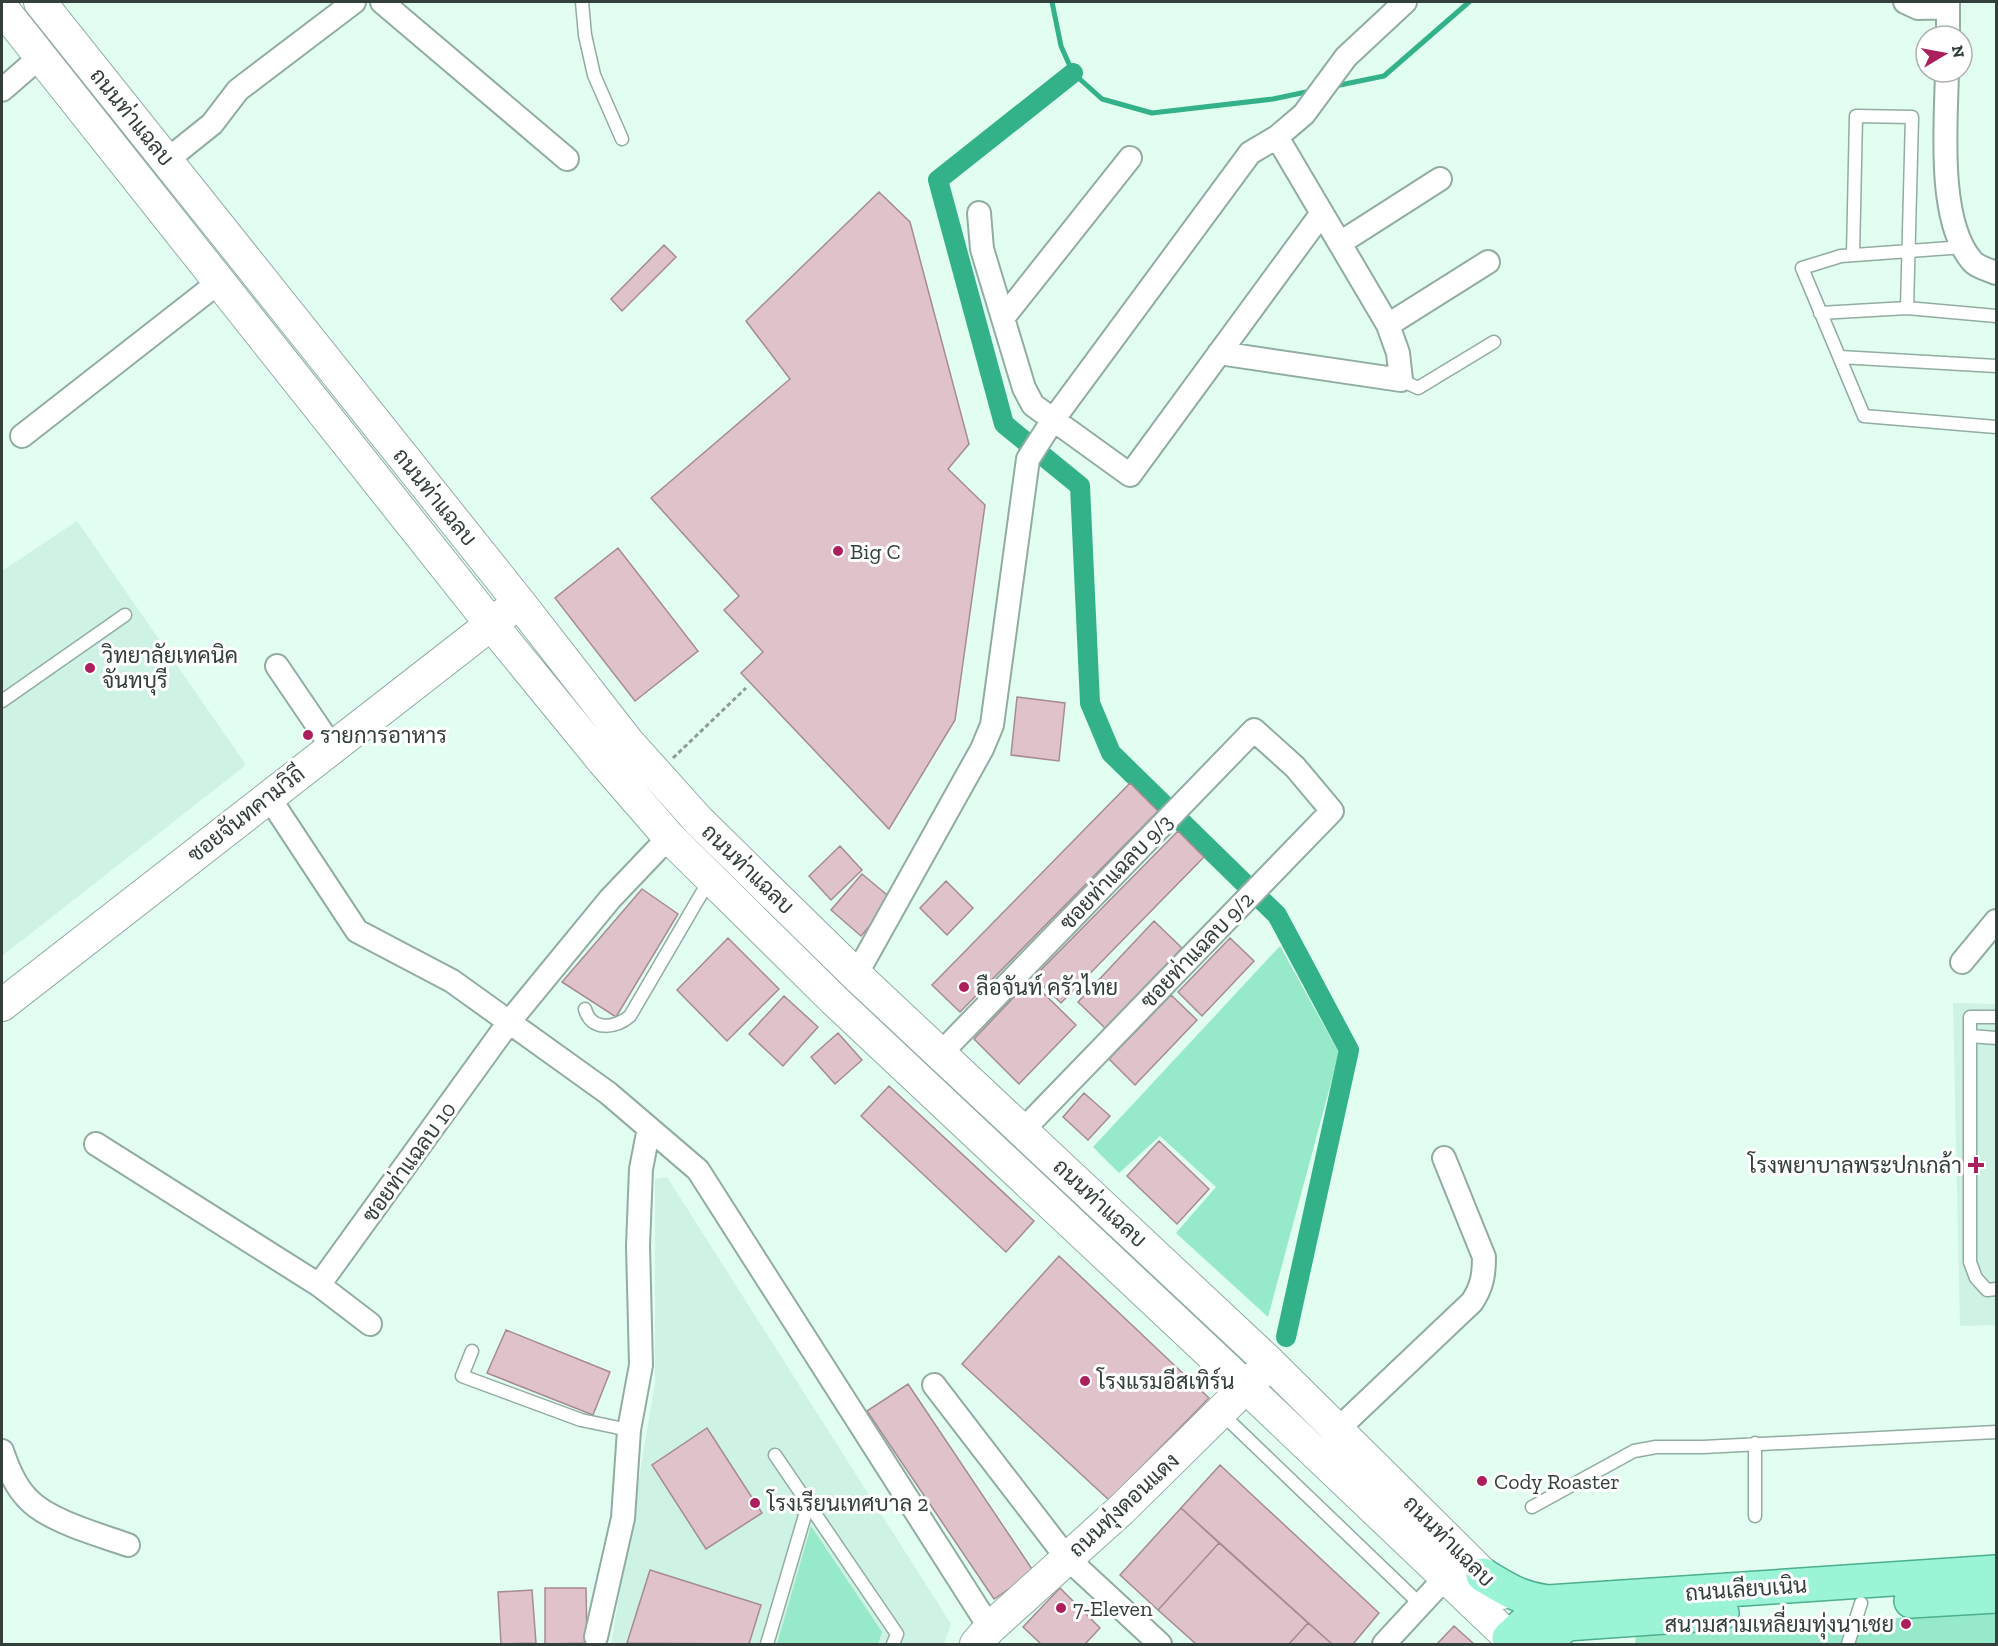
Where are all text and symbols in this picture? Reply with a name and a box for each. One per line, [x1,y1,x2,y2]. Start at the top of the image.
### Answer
north arrow [1914,24,1974,84]
text: N [1948,44,1969,59]
street label: ถนนท่าแฉลบ [84,63,180,171]
street label: ถนนท่าแฉลบ [387,443,483,551]
place label: Big C [850,538,901,565]
marker: Big C [831,544,845,558]
place label: วิทยาลัยเทคนิค จันทบุรี [101,642,238,696]
marker: วิทยาลัยเทคนิค จันทบุรี [83,661,97,675]
place label: รายการอาหาร [320,722,447,749]
marker: รายการอาหาร [301,728,315,742]
street label: ซอยจันทคามวิถี [182,760,310,868]
street label: ซอยท่าแฉลบ 9/3 [1054,808,1178,936]
street label: ถนนท่าแฉลบ [696,818,800,920]
street label: ซอยท่าแฉลบ 9/2 [1135,886,1259,1014]
place label: ลือจันท์ ครัวไทย [976,973,1118,1001]
marker: ลือจันท์ ครัวไทย [957,980,971,994]
street label: ซอยท่าแฉลบ 10 [356,1096,462,1228]
place label: โรงพยาบาลพระปกเกล้า [1747,1151,1962,1179]
street label: ถนนท่าแฉลบ [1048,1153,1152,1253]
marker: โรงพยาบาลพระปกเกล้า [1967,1156,1985,1174]
place label: โรงแรมอีสเทิร์น [1096,1367,1234,1395]
marker: โรงแรมอีสเทิร์น [1078,1374,1092,1388]
street label: ถนนทุ่งดอนแดง [1063,1447,1186,1564]
place label: Cody Roaster [1494,1468,1620,1495]
marker: Cody Roaster [1475,1474,1489,1488]
place label: โรงเรียนเทศบาล 2 [766,1489,929,1517]
street label: ถนนท่าแฉลบ [1398,1490,1500,1592]
marker: โรงเรียนเทศบาล 2 [748,1496,762,1510]
street label: ถนนเลียบเนิน [1684,1571,1808,1607]
place label: 7-Eleven [1073,1595,1153,1622]
marker: 7-Eleven [1054,1601,1068,1615]
place label: สนามสามเหลี่ยมทุ่งนาเชย [1665,1605,1894,1640]
marker: สนามสามเหลี่ยมทุ่งนาเชย [1899,1617,1913,1631]

